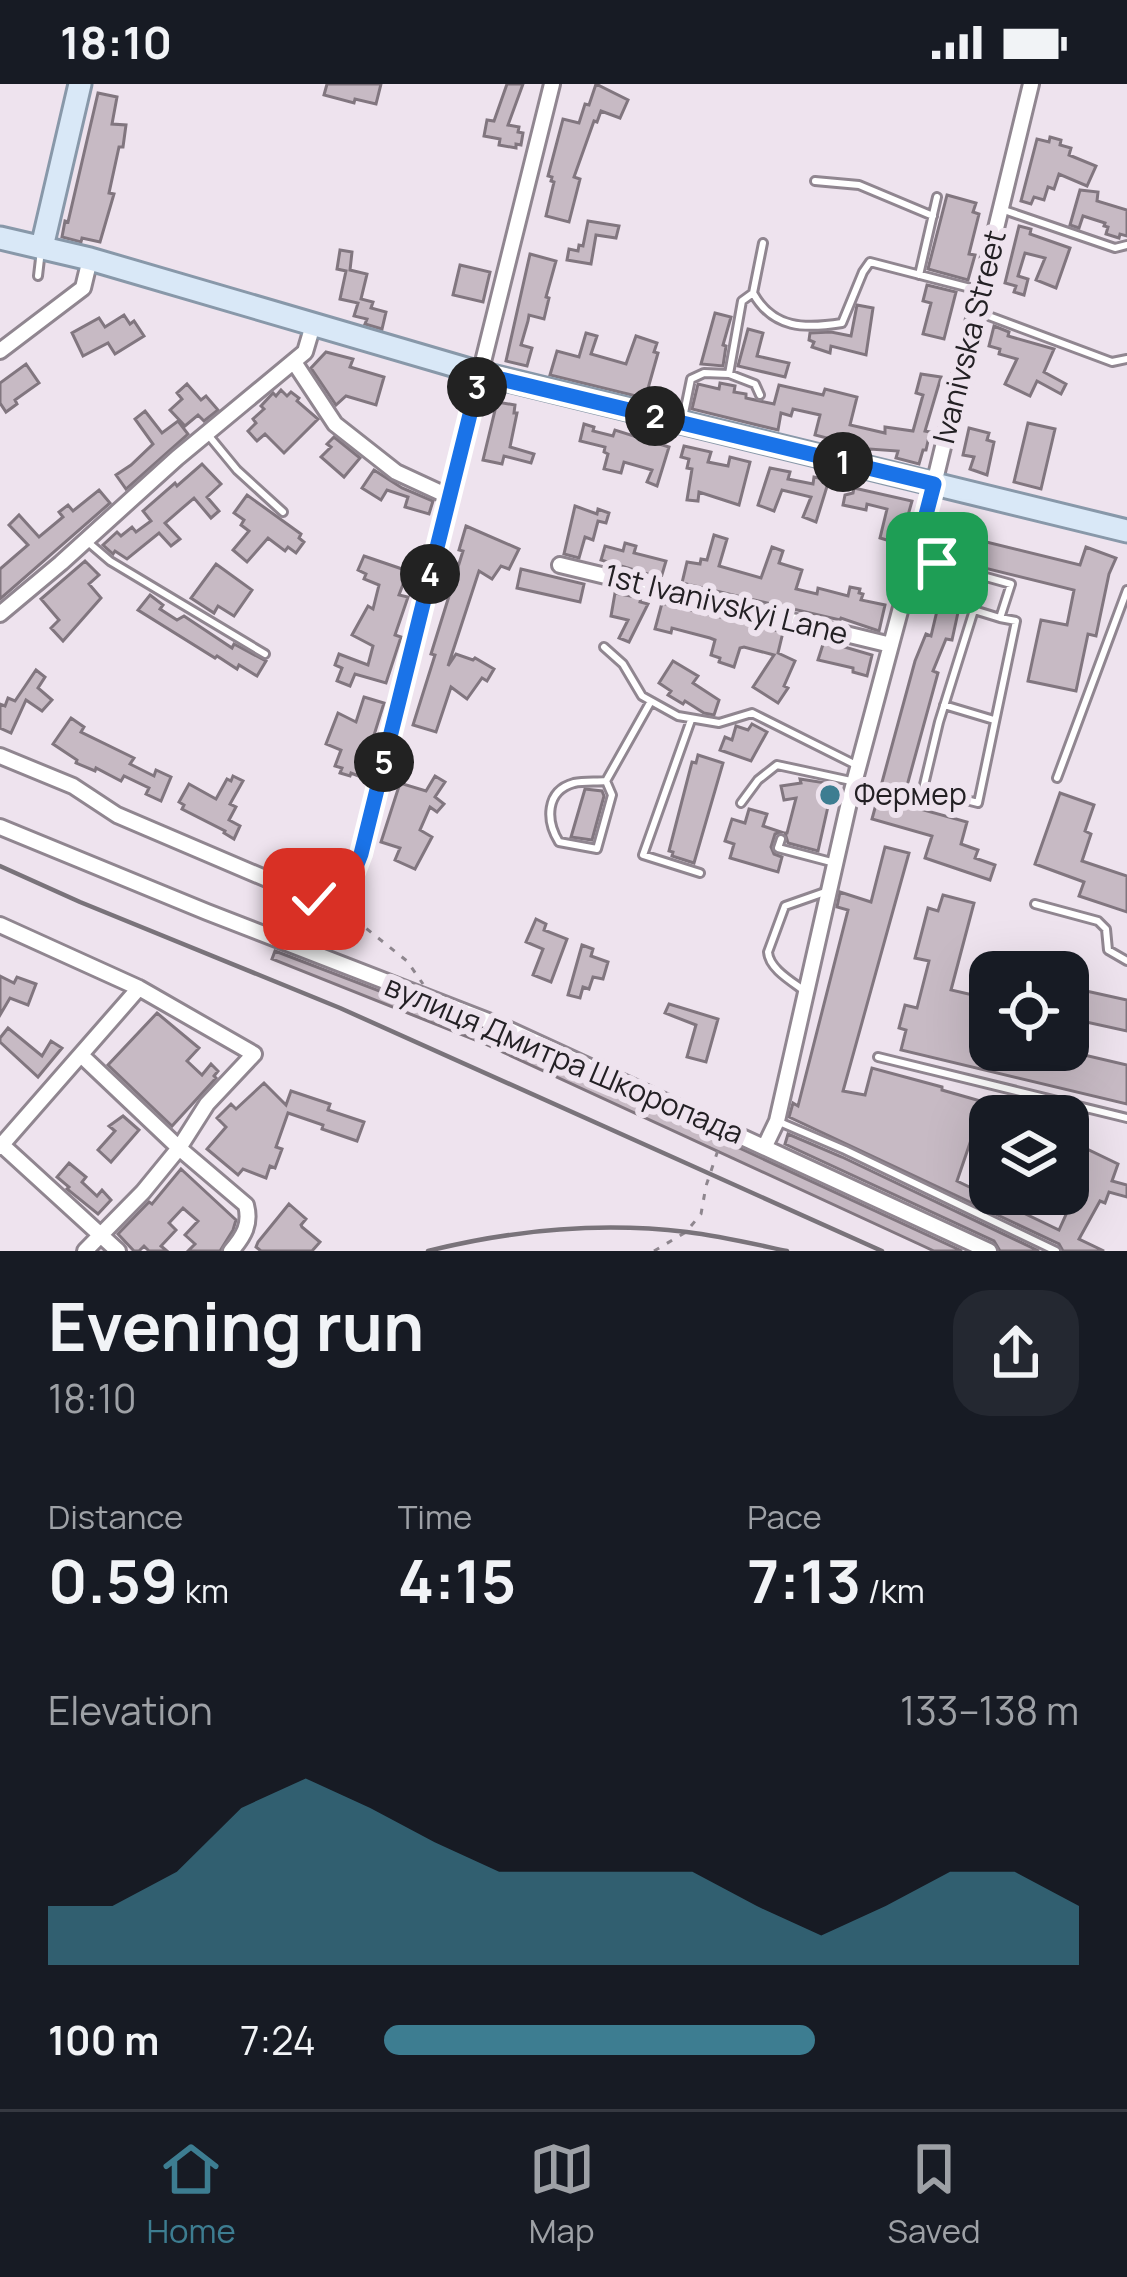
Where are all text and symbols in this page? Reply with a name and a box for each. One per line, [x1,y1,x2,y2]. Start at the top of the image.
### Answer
text: 18:10 [60,11,172,73]
street label: Ivanivska Street [922,225,1015,448]
pin: 3 [447,357,507,417]
text: 3 [467,364,487,409]
pin: 2 [625,386,685,446]
text: 2 [645,393,665,438]
pin: 1 [813,432,873,492]
text: 1 [836,439,850,484]
pin [886,512,988,614]
icon: arrive [904,530,970,596]
pin: 4 [400,544,460,604]
text: 4 [420,551,440,596]
street label: 1st Ivanivskyi Lane [600,553,852,654]
pin: 5 [354,732,414,792]
text: 5 [374,739,394,784]
place label: Фермер [854,773,967,814]
marker: Фермер [817,782,843,808]
pin [263,848,365,950]
icon: check [281,866,347,932]
map controls [969,951,1089,1215]
button: locate [969,951,1089,1071]
street label: вулиця Дмитра Шкоропада [379,964,750,1153]
button: layers [969,1095,1089,1215]
text: Evening run [48,1281,424,1371]
button: share [953,1290,1079,1416]
text: 18:10 [48,1371,137,1425]
text: Distance [48,1494,183,1539]
text: Time [398,1494,472,1539]
text: Pace [747,1494,822,1539]
text: 0.59 [48,1539,178,1621]
text: 4:15 [398,1539,516,1621]
text: 7:13 [747,1539,861,1621]
text: km [178,1568,229,1613]
text: /km [861,1568,925,1613]
text: Elevation [48,1683,213,1737]
text: 133–138 m [900,1683,1079,1737]
text: 100 m [48,2013,159,2067]
text: 7:24 [240,2013,316,2067]
tab: Home [146,2136,236,2253]
tab: Map [529,2136,595,2253]
tab: Saved [888,2136,981,2253]

